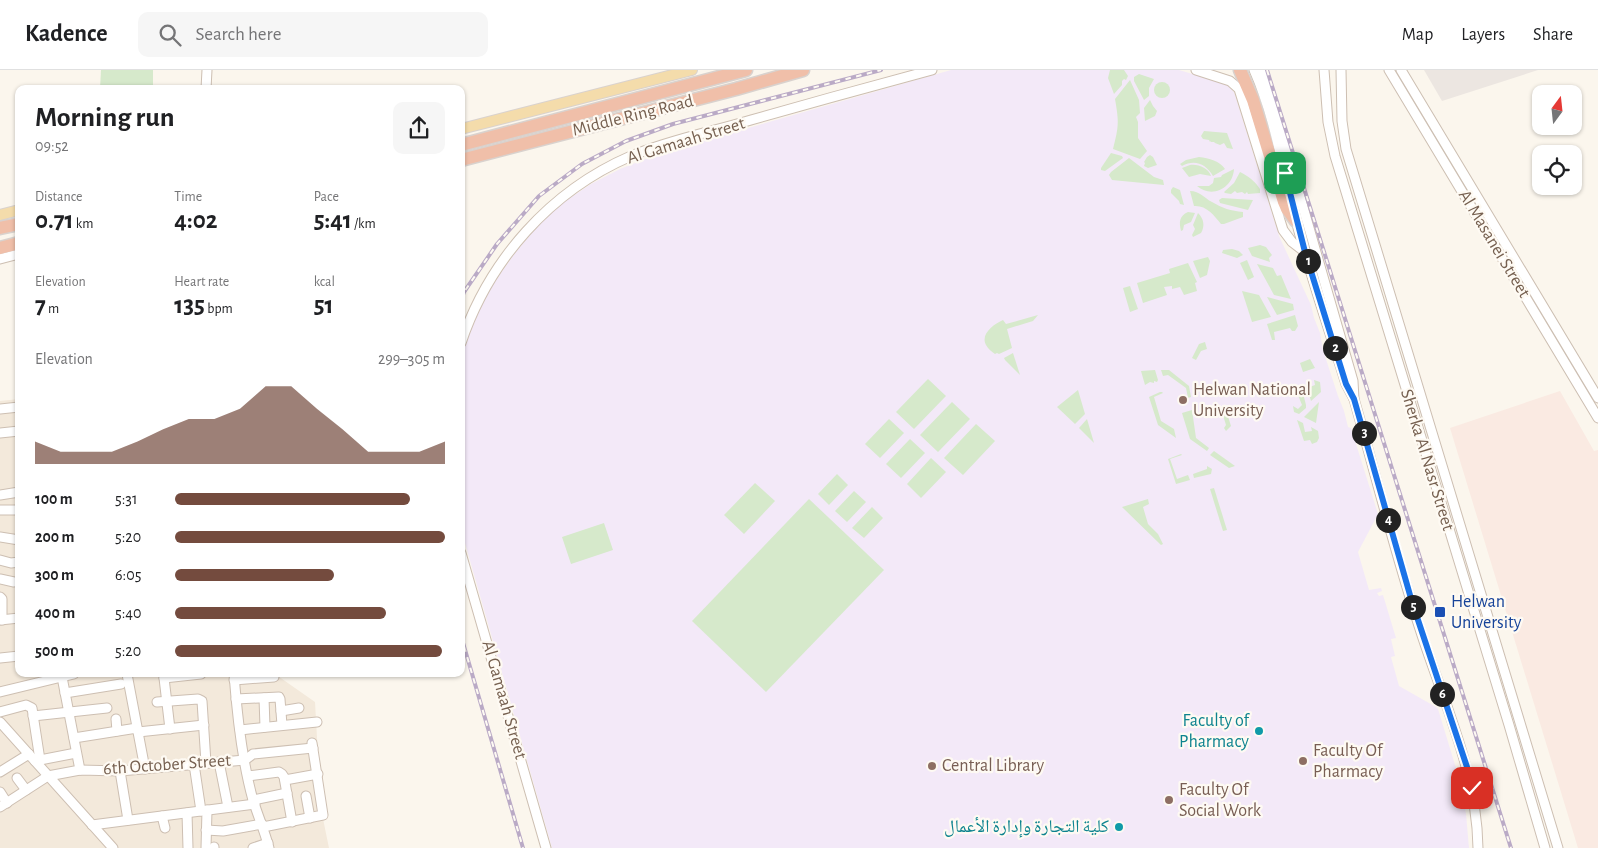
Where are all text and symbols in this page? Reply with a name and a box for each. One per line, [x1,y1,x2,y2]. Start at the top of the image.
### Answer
search box [138,12,488,57]
icon: search [156,21,184,49]
text: Kadence [25,22,108,46]
text: Search here [196,25,281,44]
text: Map [1402,26,1433,44]
text: Layers [1461,26,1505,44]
text: Share [1533,26,1573,44]
north arrow [1532,85,1582,135]
map controls [1532,85,1582,195]
street label: Middle Ring Road [571,92,695,140]
button: share [393,102,445,154]
text: Morning run [35,104,175,132]
street label: Al Gamaah Street [625,114,747,167]
text: 09:52 [35,138,69,154]
button: locate [1532,145,1582,195]
pin [1264,152,1306,194]
icon: arrive [1271,159,1299,187]
street label: Al Masanei Street [1455,187,1533,301]
text: Distance [35,190,82,204]
text: Time [174,190,202,204]
text: Pace [314,190,339,204]
text: 0.71 [35,208,74,233]
text: 4:02 [174,208,217,233]
text: 5:41 [314,208,352,233]
text: km [74,217,93,231]
text: /km [352,217,376,231]
pin: 1 [1296,248,1320,274]
text: 1 [1306,254,1311,268]
text: Elevation [35,275,86,289]
text: Heart rate [174,275,229,289]
text: kcal [314,275,335,289]
text: 7 [35,293,46,318]
text: 135 [174,293,205,318]
text: 51 [314,293,333,318]
text: m [46,302,59,316]
text: bpm [205,302,233,316]
pin: 2 [1322,336,1348,360]
text: 2 [1332,341,1339,355]
text: Elevation [35,351,93,367]
text: 299–305 m [378,351,445,367]
place label: Helwan National University [1193,381,1311,420]
street label: Sherka Al Nasr Street [1397,387,1457,533]
marker: Helwan National University [1177,394,1189,406]
pin: 3 [1352,420,1376,446]
text: 3 [1361,426,1368,440]
text: 100 m [35,491,73,507]
text: 5:31 [115,491,137,507]
pin: 4 [1376,508,1400,532]
text: 4 [1385,513,1392,527]
text: 200 m [35,529,75,545]
text: 5:20 [115,529,141,545]
text: 300 m [35,567,74,583]
text: 6:05 [115,567,141,583]
place label: Helwan University [1451,593,1522,632]
pin: 5 [1400,594,1426,620]
text: 5 [1410,600,1417,614]
text: 400 m [35,605,75,621]
text: 5:40 [115,605,142,621]
marker: Helwan University [1433,605,1447,619]
street label: Al Gamaah Street [478,639,530,762]
text: 500 m [35,643,74,659]
text: 5:20 [115,643,141,659]
pin: 6 [1430,682,1454,706]
text: 6 [1439,687,1446,701]
place label: Faculty of Pharmacy [1179,712,1251,751]
marker: Faculty of Pharmacy [1253,725,1265,737]
place label: Faculty Of Pharmacy [1313,742,1384,781]
street label: 6th October Street [103,752,232,778]
marker: Faculty Of Pharmacy [1297,755,1309,767]
place label: Central Library [942,757,1044,775]
marker: Central Library [926,760,938,772]
pin [1451,767,1493,809]
icon: check [1458,774,1486,802]
place label: Faculty Of Social Work [1179,781,1262,820]
marker: Faculty Of Social Work [1163,794,1175,806]
place label: كلية التجارة وإدارة الأعمال [944,817,1110,838]
marker: كلية التجارة وإدارة الأعمال [1113,821,1125,833]

